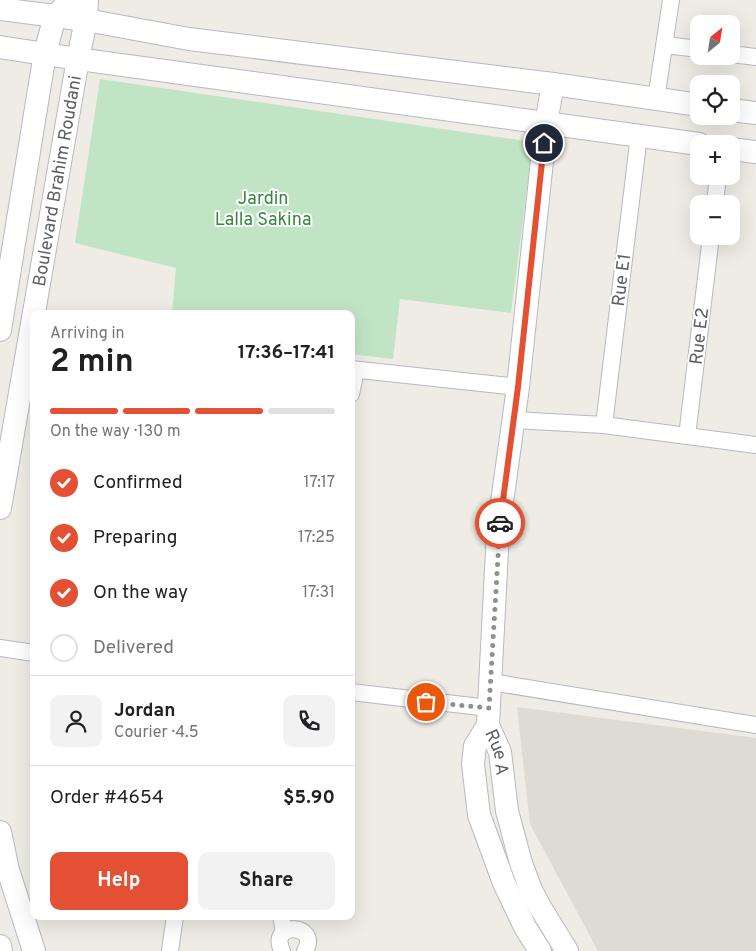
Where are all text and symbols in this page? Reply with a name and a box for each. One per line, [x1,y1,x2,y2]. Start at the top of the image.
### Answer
north arrow [690,15,740,65]
map controls [690,15,740,245]
street label: Boulevard Brahim Roudani [29,74,88,289]
button: locate [690,75,740,125]
pin [523,122,565,164]
icon: home [530,129,558,157]
button: + [690,135,740,185]
park label: Jardin Lalla Sakina [215,188,311,232]
button: − [690,195,740,245]
street label: Rue E1 [608,252,637,308]
street label: Rue E2 [686,306,715,366]
text: Arriving in [50,324,125,344]
text: 17:36–17:41 [238,341,335,365]
text: 2 min [50,343,134,383]
text: On the way · 130 m [50,422,181,442]
icon: check [50,469,78,497]
text: Confirmed [93,471,183,495]
text: 17:17 [304,473,335,493]
courier [475,498,525,548]
icon: car [486,509,514,537]
icon: check [50,524,78,552]
text: Preparing [93,526,177,550]
text: 17:25 [298,528,335,548]
icon: check [50,579,78,607]
text: On the way [93,581,188,605]
text: 17:31 [302,583,335,603]
text: Delivered [93,636,174,660]
pin [405,681,447,723]
icon: bag [412,688,440,716]
button: person [50,695,102,747]
button: phone [283,695,335,747]
text: Jordan [114,699,176,723]
text: Courier · 4.5 [114,723,199,743]
street label: Rue A [478,726,513,777]
text: Order #4654 [50,786,164,810]
text: $5.90 [283,786,335,810]
button: Help [50,852,188,910]
button: Share [198,852,335,910]

